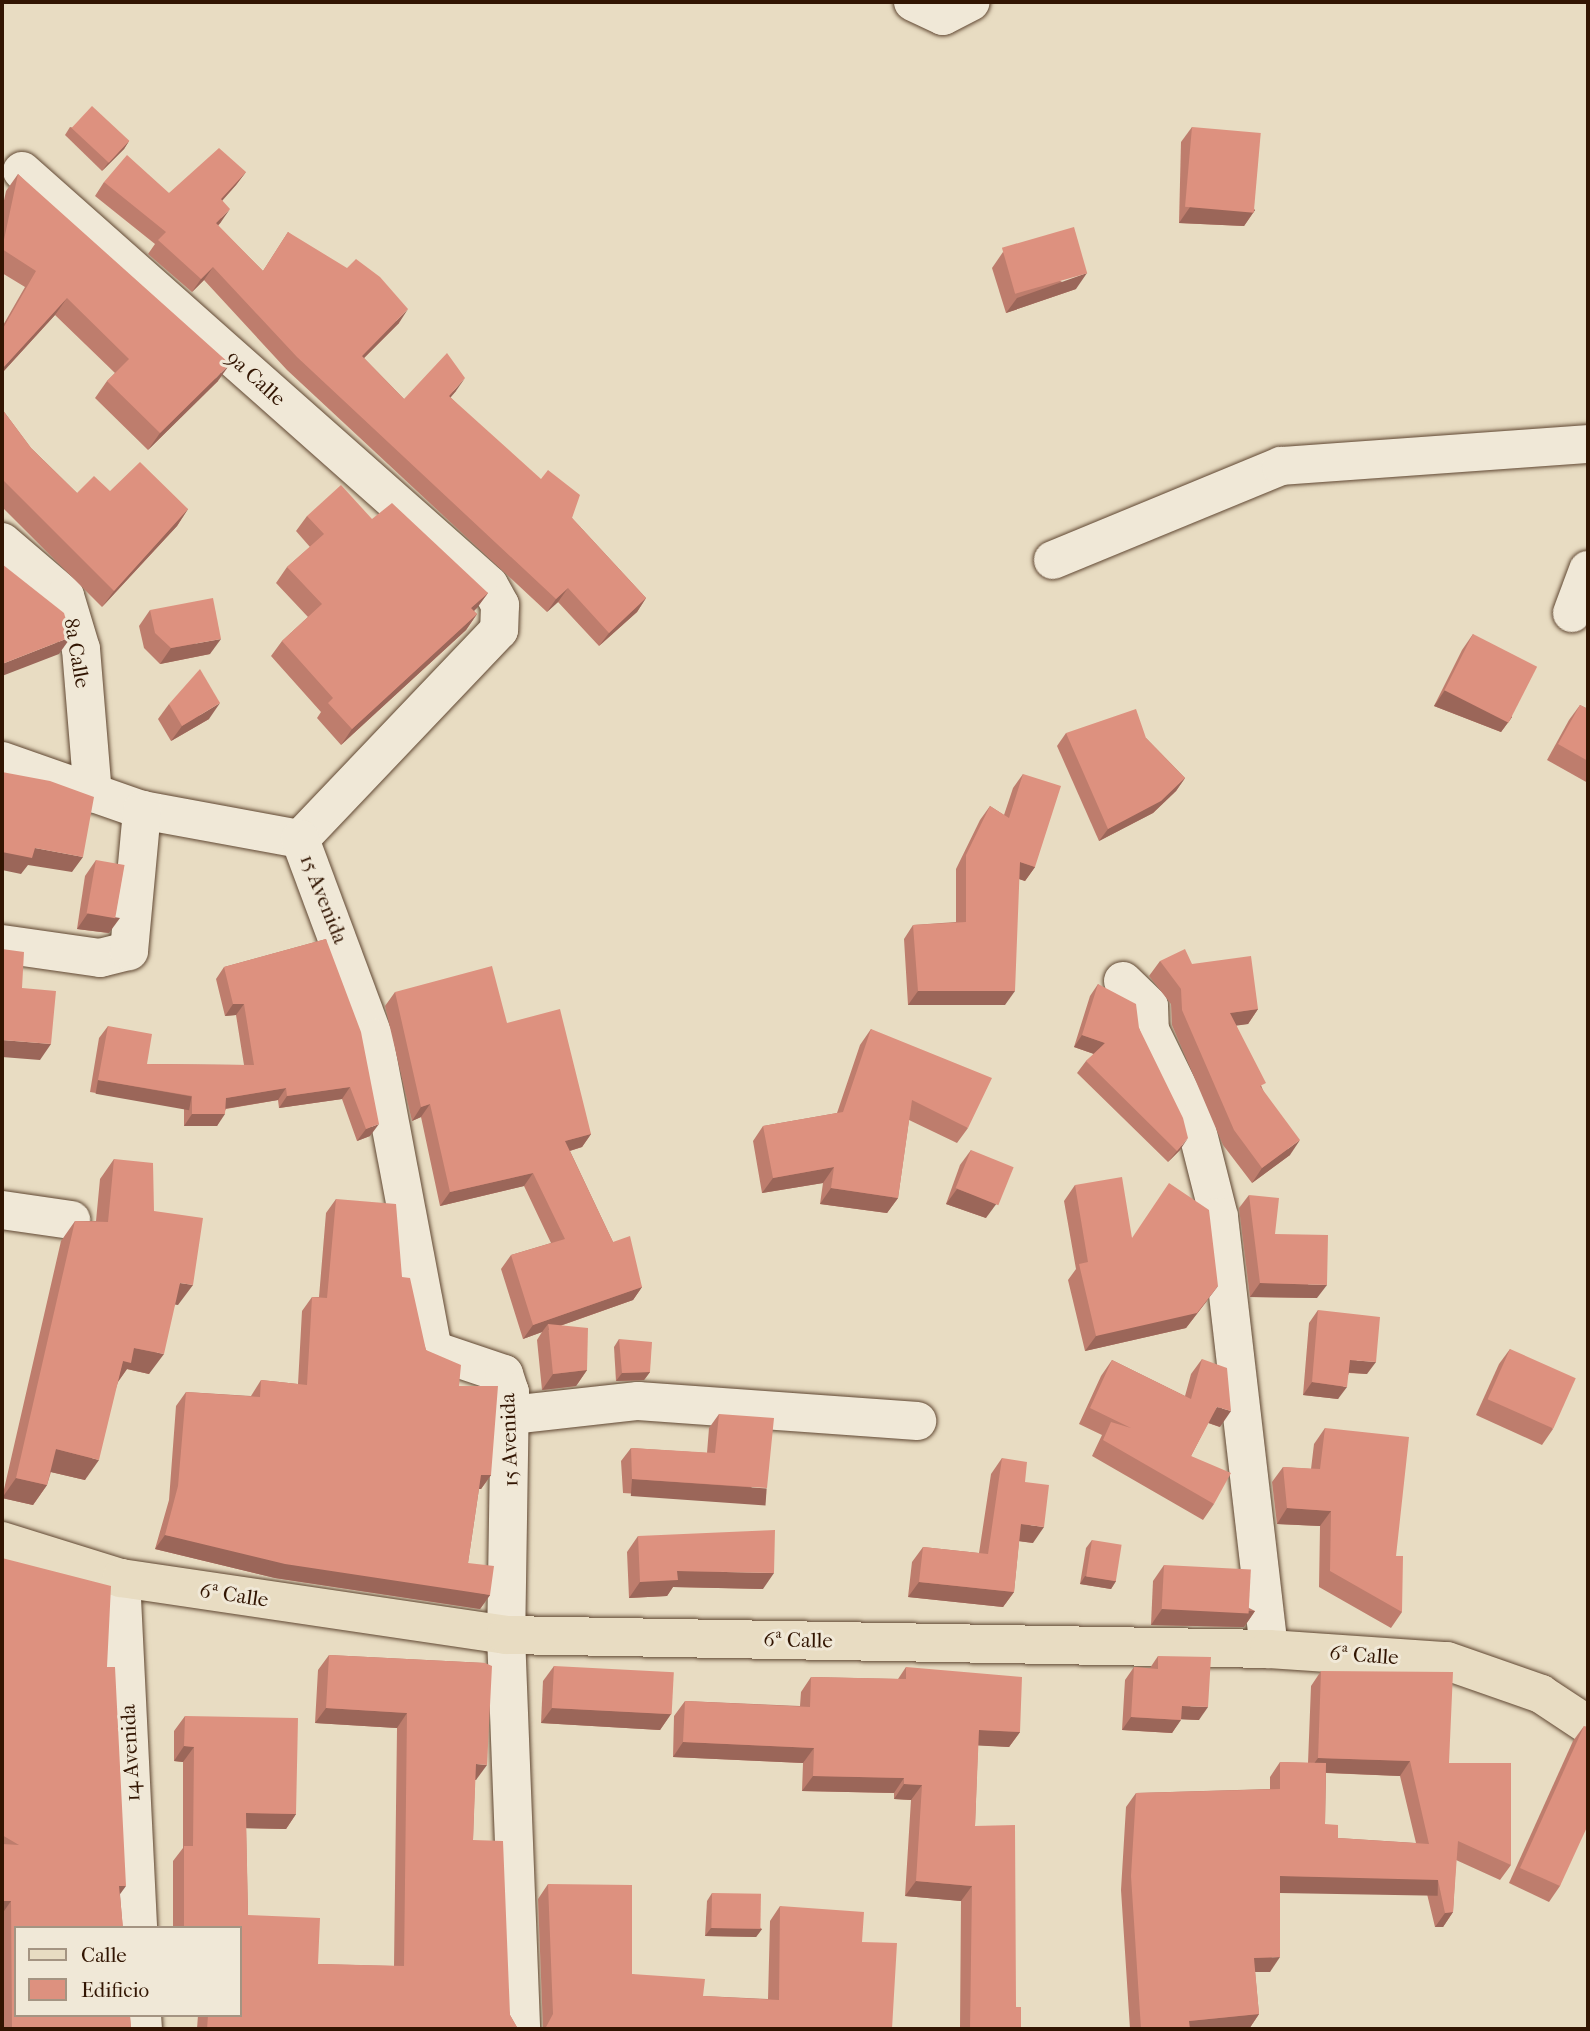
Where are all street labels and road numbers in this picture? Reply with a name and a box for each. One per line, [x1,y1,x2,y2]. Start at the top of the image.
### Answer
street label: 9a Calle [221,345,291,411]
street label: 8a Calle [58,616,96,690]
street label: 15 Avenida [295,851,353,947]
street label: 15 Avenida [495,1393,523,1487]
street label: 6ª Calle [198,1578,270,1612]
street label: 6ª Calle [763,1627,833,1653]
street label: 6ª Calle [1329,1640,1399,1670]
street label: 14 Avenida [115,1704,145,1802]

